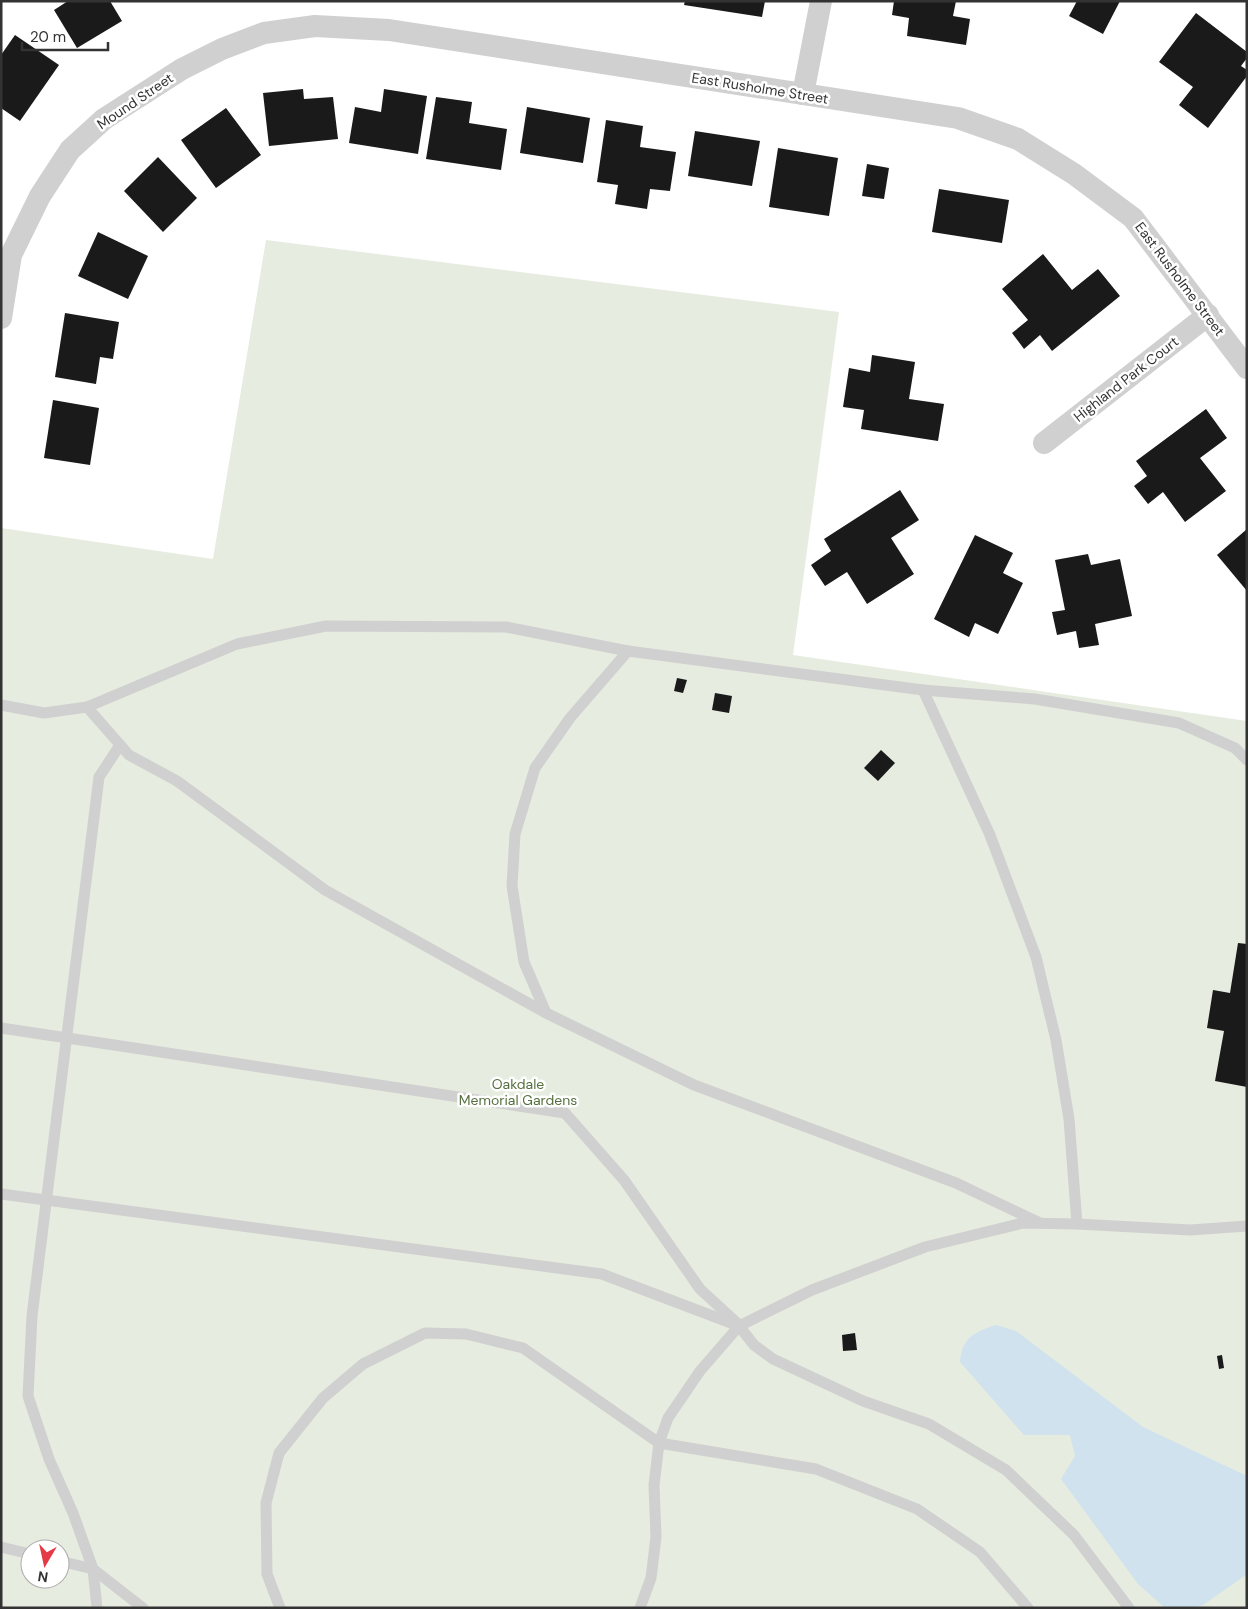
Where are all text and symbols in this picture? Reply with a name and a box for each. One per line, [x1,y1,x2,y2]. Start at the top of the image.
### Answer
scale bar [22,20,109,52]
text: 20 m [30,27,66,47]
street label: East Rusholme Street [690,68,830,108]
street label: Mound Street [93,69,177,133]
street label: East Rusholme Street [1131,218,1229,340]
street label: Highland Park Court [1070,332,1182,426]
park label: Oakdale Memorial Gardens [459,1075,577,1109]
north arrow [20,1539,70,1589]
text: N [37,1567,49,1587]

